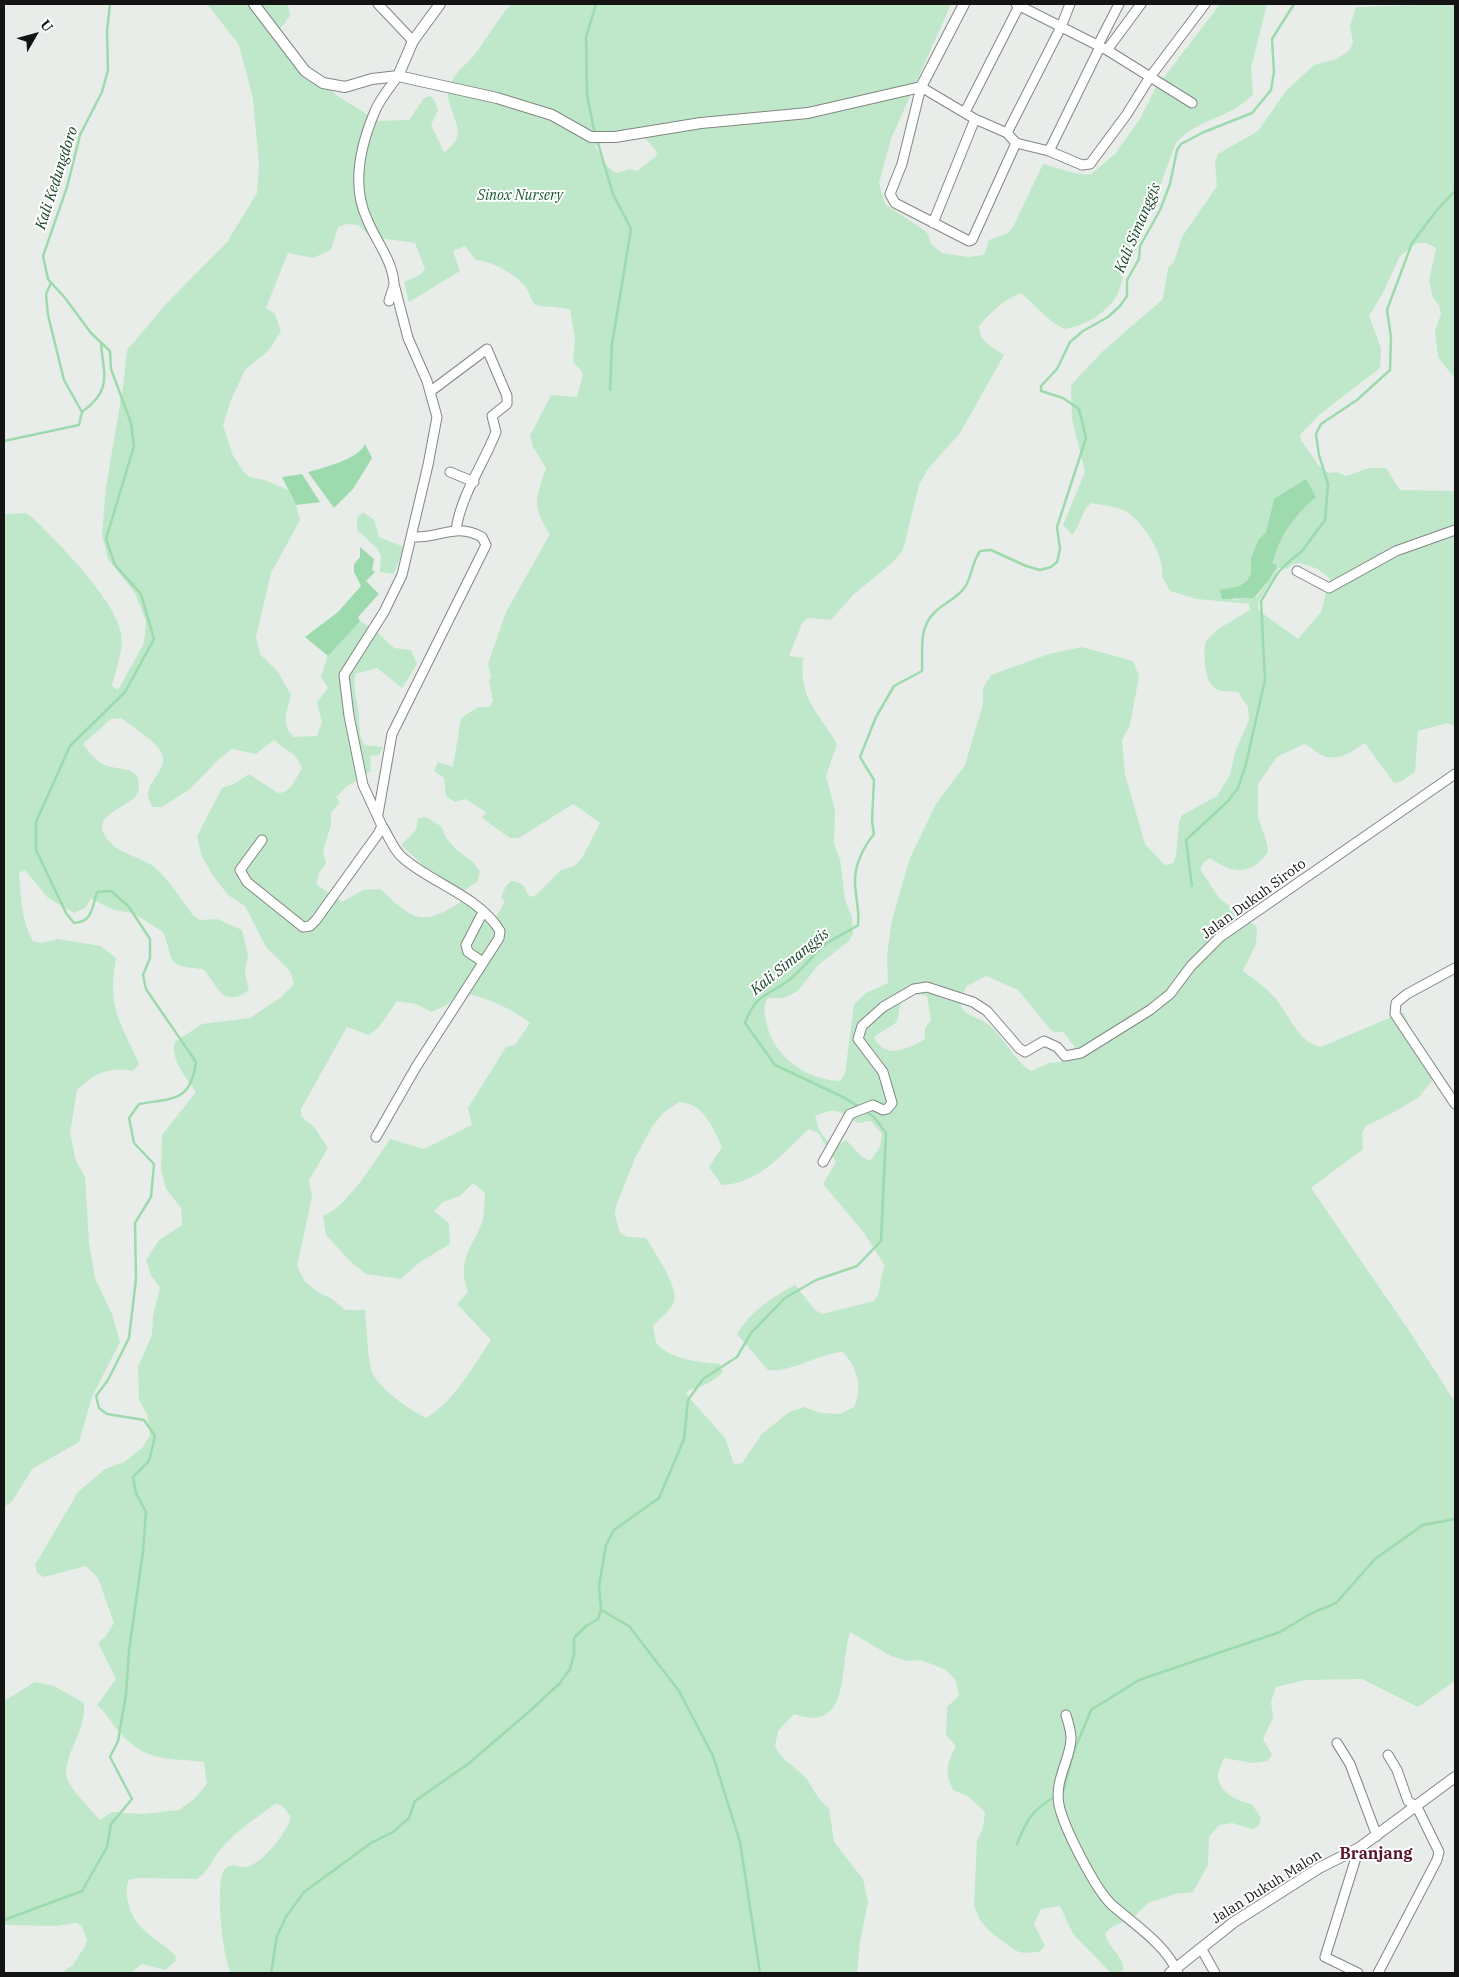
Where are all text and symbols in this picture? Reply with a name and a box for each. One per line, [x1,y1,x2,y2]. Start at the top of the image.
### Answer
north arrow [10,10,60,60]
text: U [36,16,57,36]
water label: Kali Kedungdoro [32,124,82,232]
water label: Kali Simanggis [1111,180,1165,276]
park label: Sinox Nursery [477,188,563,204]
street label: Jalan Dukuh Siroto [1199,856,1309,942]
water label: Kali Simanggis [747,925,833,999]
district label: Branjang [1339,1844,1413,1864]
street label: Jalan Dukuh Malon [1209,1846,1325,1928]

